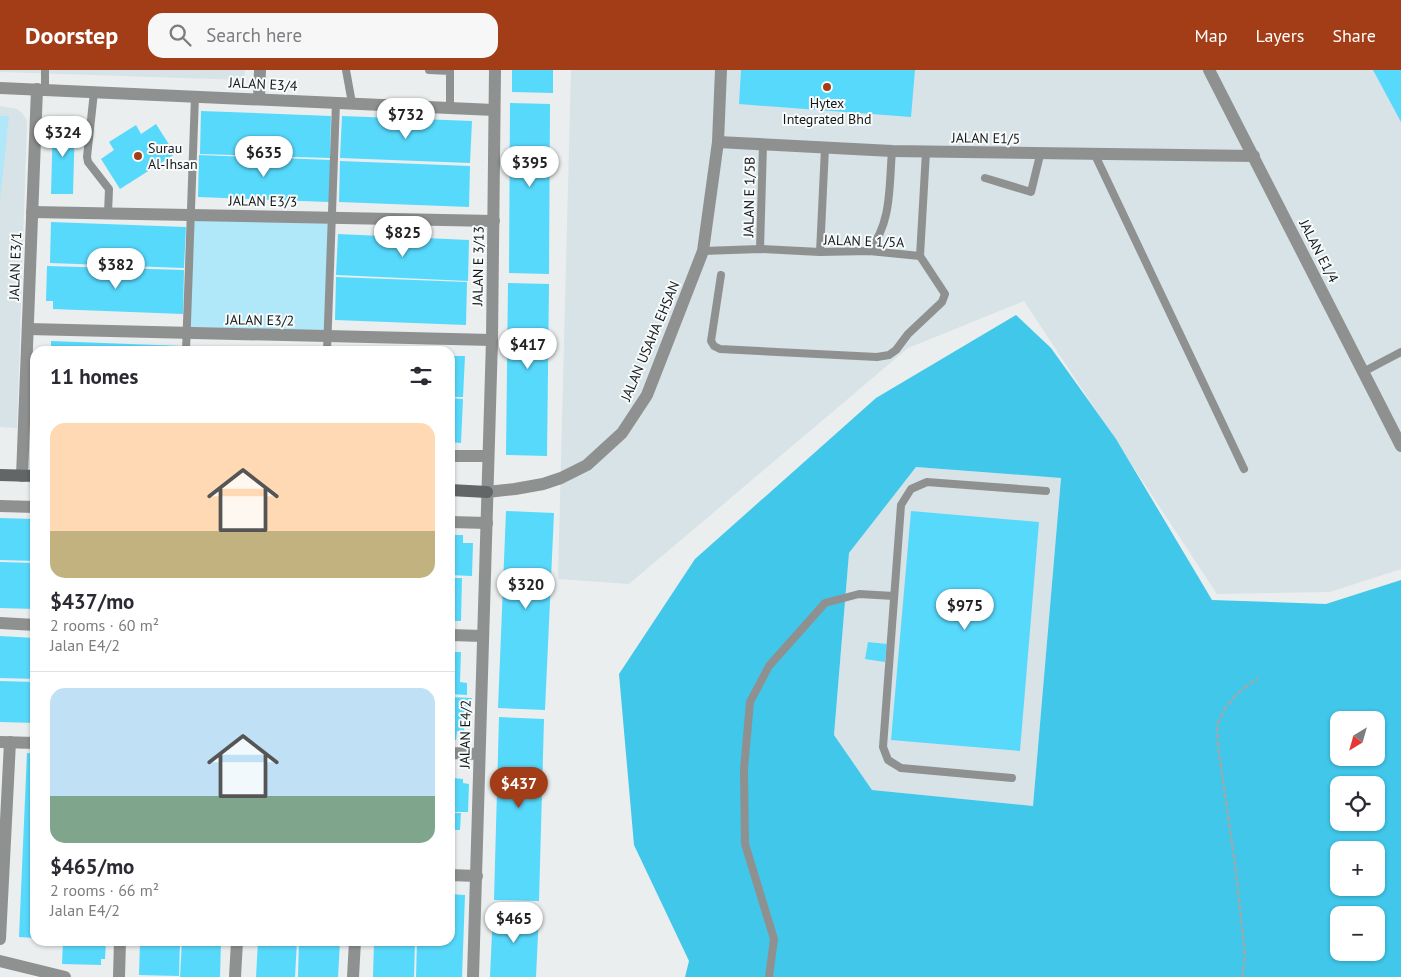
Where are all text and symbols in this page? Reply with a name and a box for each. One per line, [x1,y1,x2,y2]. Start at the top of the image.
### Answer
search box [148,13,498,58]
text: Doorstep [25,20,118,51]
icon: search [166,21,194,49]
text: Search here [206,23,302,47]
text: Map [1195,24,1227,47]
text: Layers [1255,24,1304,47]
text: Share [1332,24,1376,47]
street label: JALAN E3/4 [227,73,298,95]
marker: Hytex Integrated Bhd [821,81,833,93]
place label: Hytex Integrated Bhd [783,94,871,128]
pin: $732 [376,98,436,140]
text: $732 [388,104,424,124]
pin: $324 [33,116,93,158]
text: $324 [45,122,81,142]
street label: JALAN E1/5 [951,128,1020,148]
pin: $635 [234,136,294,178]
place label: Surau Al-Ihsan [148,139,198,173]
text: $635 [246,142,282,162]
pin: $395 [500,146,560,188]
marker: Surau Al-Ihsan [132,150,144,162]
text: $395 [512,152,548,172]
street label: JALAN E 1/5B [739,157,759,238]
street label: JALAN E3/3 [228,191,297,211]
street label: JALAN E1/4 [1295,215,1343,286]
pin: $825 [373,216,433,258]
text: $825 [385,222,421,242]
street label: JALAN E 3/13 [468,226,488,307]
street label: JALAN E3/1 [5,231,25,302]
street label: JALAN E 1/5A [822,231,905,251]
pin: $382 [86,248,146,290]
text: $382 [98,254,134,274]
street label: JALAN USAHA EHSAN [616,278,683,405]
street label: JALAN E3/2 [225,310,294,330]
pin: $417 [498,328,558,370]
text: $417 [510,334,546,354]
icon: filters [407,362,435,390]
text: 11 homes [50,363,138,390]
icon: home [198,455,288,545]
pin: $320 [496,568,556,610]
text: $320 [508,574,544,594]
text: $437/mo [50,588,134,615]
pin: $975 [935,588,995,631]
text: $975 [947,595,983,615]
text: 2 rooms · 60 m² [50,615,159,635]
text: Jalan E4/2 [50,635,120,655]
street label: JALAN E4/2 [455,700,475,769]
north arrow [1330,711,1385,766]
map controls [1330,711,1385,961]
icon: home [198,721,288,811]
pin: $437 [489,766,549,809]
text: $437 [501,773,537,793]
button: locate [1330,776,1385,831]
button: + [1330,841,1385,896]
text: $465/mo [50,853,134,880]
text: 2 rooms · 66 m² [50,880,159,900]
text: Jalan E4/2 [50,900,120,920]
pin: $465 [484,902,544,944]
button: − [1330,906,1385,961]
text: $465 [496,908,532,928]

